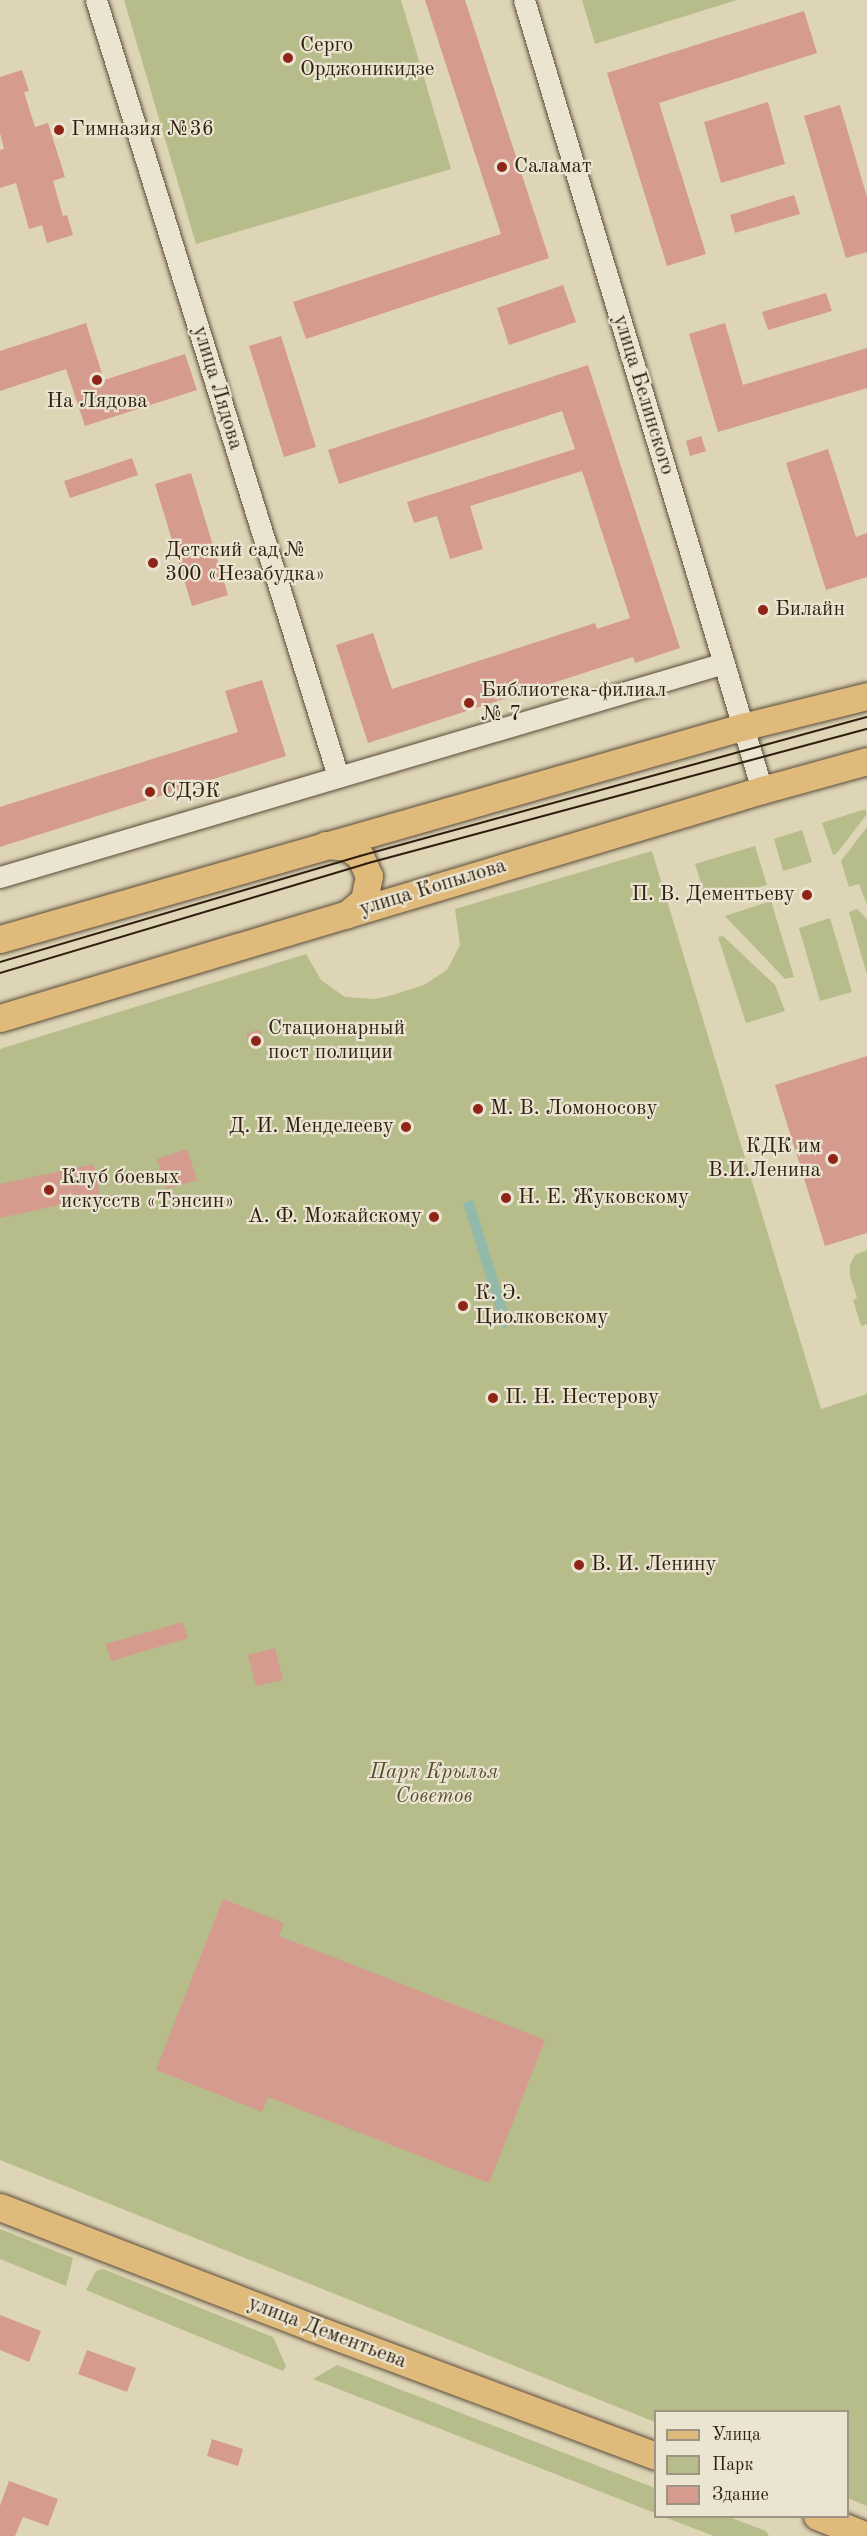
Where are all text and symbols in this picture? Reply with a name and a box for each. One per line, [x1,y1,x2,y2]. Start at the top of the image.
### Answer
place label: Серго Орджоникидзе [300,33,434,83]
marker: Серго Орджоникидзе [281,51,295,65]
place label: Гимназия №36 [71,117,214,143]
marker: Гимназия №36 [52,123,66,137]
place label: Саламат [514,154,592,180]
marker: Саламат [495,160,509,174]
street label: улица Белинского [607,312,679,478]
street label: улица Лядова [186,323,248,453]
marker: На Лядова [90,373,104,387]
place label: На Лядова [46,389,148,415]
place label: Детский сад № 300 «Незабудка» [165,538,325,588]
marker: Детский сад № 300 «Незабудка» [146,556,160,570]
place label: Билайн [775,597,845,623]
marker: Билайн [756,603,770,617]
place label: Библиотека-филиал № 7 [481,678,666,728]
marker: Библиотека-филиал № 7 [462,696,476,710]
place label: СДЭК [162,779,220,805]
marker: СДЭК [143,785,157,799]
street label: улица Копылова [357,854,509,922]
place label: П. В. Дементьеву [631,882,795,908]
marker: П. В. Дементьеву [800,888,814,902]
place label: Стационарный пост полиции [268,1016,405,1066]
marker: Стационарный пост полиции [249,1034,263,1048]
place label: М. В. Ломоносову [490,1096,658,1122]
marker: М. В. Ломоносову [471,1102,485,1116]
place label: Д. И. Менделееву [229,1114,394,1140]
marker: Д. И. Менделееву [399,1120,413,1134]
place label: КДК им В.И.Ленина [708,1134,821,1184]
marker: КДК им В.И.Ленина [826,1152,840,1166]
place label: Клуб боевых искусств «Тэнсин» [61,1165,234,1215]
marker: Клуб боевых искусств «Тэнсин» [42,1183,56,1197]
place label: Н. Е. Жуковскому [518,1185,689,1211]
marker: Н. Е. Жуковскому [499,1191,513,1205]
place label: А. Ф. Можайскому [248,1204,422,1230]
marker: А. Ф. Можайскому [427,1210,441,1224]
place label: К. Э. Циолковскому [475,1281,608,1331]
marker: К. Э. Циолковскому [456,1299,470,1313]
place label: П. Н. Нестерову [505,1385,659,1411]
marker: П. Н. Нестерову [486,1391,500,1405]
place label: В. И. Ленину [591,1552,717,1578]
marker: В. И. Ленину [572,1558,586,1572]
park label: Парк Крылья Советов [370,1760,498,1810]
street label: улица Дементьева [244,2291,410,2375]
legend [654,2410,849,2518]
text: Улица [712,2426,761,2444]
text: Парк [712,2456,753,2474]
text: Здание [712,2486,769,2504]

